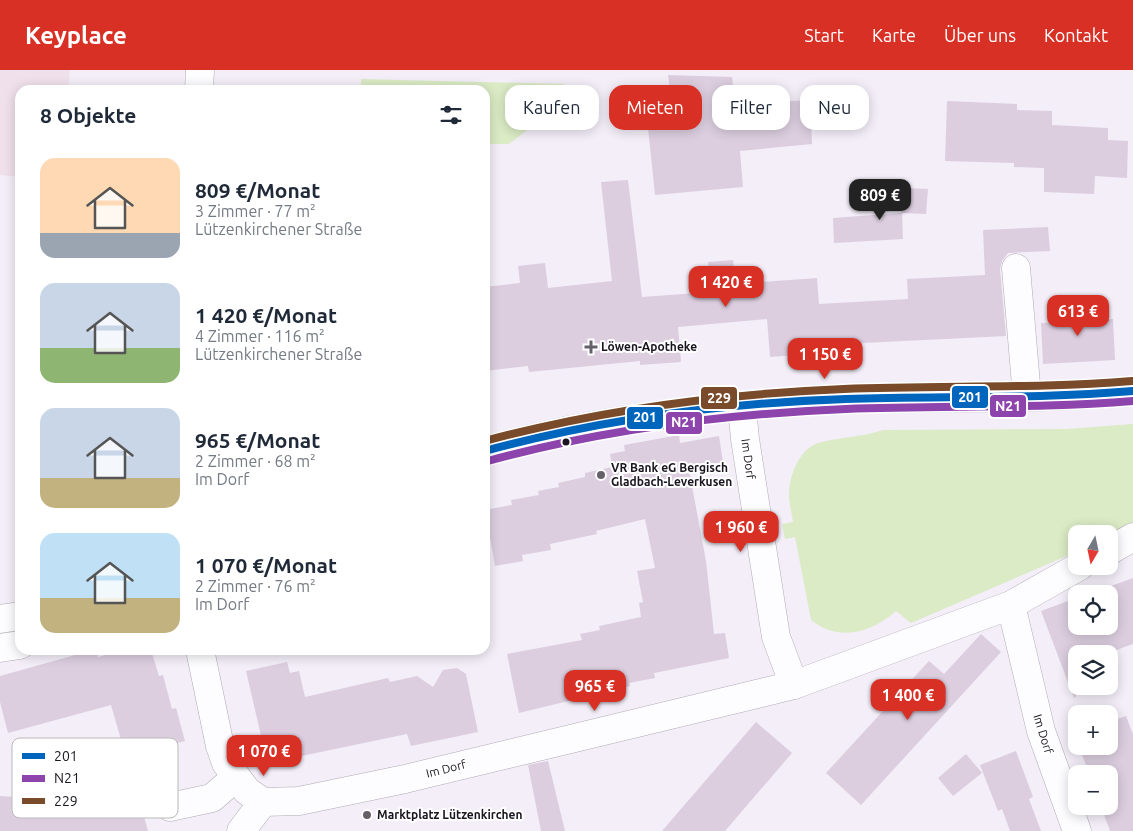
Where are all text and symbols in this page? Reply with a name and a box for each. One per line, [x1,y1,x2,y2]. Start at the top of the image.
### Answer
text: Keyplace [25,22,127,49]
text: Start [804,25,844,45]
text: Karte [872,25,916,45]
text: Über uns [944,25,1016,45]
text: Kontakt [1044,25,1108,45]
chip: Kaufen [505,85,599,130]
chip: Mieten [609,85,702,130]
chip: Filter [712,85,790,130]
chip: Neu [800,85,869,130]
icon: filters [437,101,465,129]
text: 8 Objekte [40,103,136,127]
icon: home [80,178,140,238]
text: 809 €/Monat [195,178,320,202]
pin: 809 € [845,178,915,221]
text: 809 € [860,186,900,204]
text: 3 Zimmer · 77 m² [195,202,316,220]
text: Lützenkirchener Straße [195,220,362,238]
pin: 1 420 € [680,266,772,308]
text: 1 420 € [700,273,752,291]
pin: 613 € [1043,294,1113,337]
text: 613 € [1058,302,1098,320]
icon: home [80,303,140,363]
text: 1 420 €/Monat [195,303,337,327]
text: 4 Zimmer · 116 m² [195,327,325,345]
pin: 1 150 € [779,338,871,380]
place label: Löwen-Apotheke [601,340,697,353]
marker: Löwen-Apotheke [585,341,597,353]
text: Lützenkirchener Straße [195,345,362,363]
text: 1 150 € [799,345,851,363]
line badge: 201 [951,385,989,409]
line badge: 229 [700,386,738,410]
text: 201 [958,389,982,405]
text: 229 [707,390,731,406]
line badge: N21 [989,394,1027,418]
text: N21 [995,398,1021,414]
line badge: 201 [626,406,664,430]
text: 201 [633,409,657,425]
line badge: N21 [665,411,703,435]
text: N21 [671,414,697,430]
icon: home [80,428,140,488]
text: 965 €/Monat [195,428,320,452]
unlabelled marker [561,437,571,447]
street label: Im Dorf [739,438,758,480]
text: 2 Zimmer · 68 m² [195,452,316,470]
place label: VR Bank eG Bergisch Gladbach-Leverkusen [611,461,732,488]
marker: VR Bank eG Bergisch Gladbach-Leverkusen [595,469,607,481]
text: Im Dorf [195,470,249,488]
pin: 1 960 € [695,510,787,553]
text: 1 960 € [715,518,767,536]
north arrow [1068,525,1118,575]
map controls [1068,525,1118,815]
icon: home [80,553,140,613]
text: 1 070 €/Monat [195,553,337,577]
text: 2 Zimmer · 76 m² [195,577,316,595]
button: locate [1068,585,1118,635]
text: Im Dorf [195,595,249,613]
button: layers [1068,645,1118,695]
pin: 965 € [560,670,630,712]
text: 965 € [575,677,615,695]
pin: 1 400 € [862,678,954,721]
text: 1 400 € [882,686,934,704]
button: + [1068,705,1118,755]
street label: Im Dorf [1031,712,1056,756]
pin: 1 070 € [218,734,310,777]
legend [12,738,178,818]
text: 1 070 € [238,742,290,760]
text: 201 [54,748,78,764]
street label: Im Dorf [425,757,468,780]
button: − [1068,765,1118,815]
text: N21 [54,770,80,786]
text: 229 [54,793,78,809]
place label: Marktplatz Lützenkirchen [377,808,523,821]
marker: Marktplatz Lützenkirchen [361,809,373,821]

